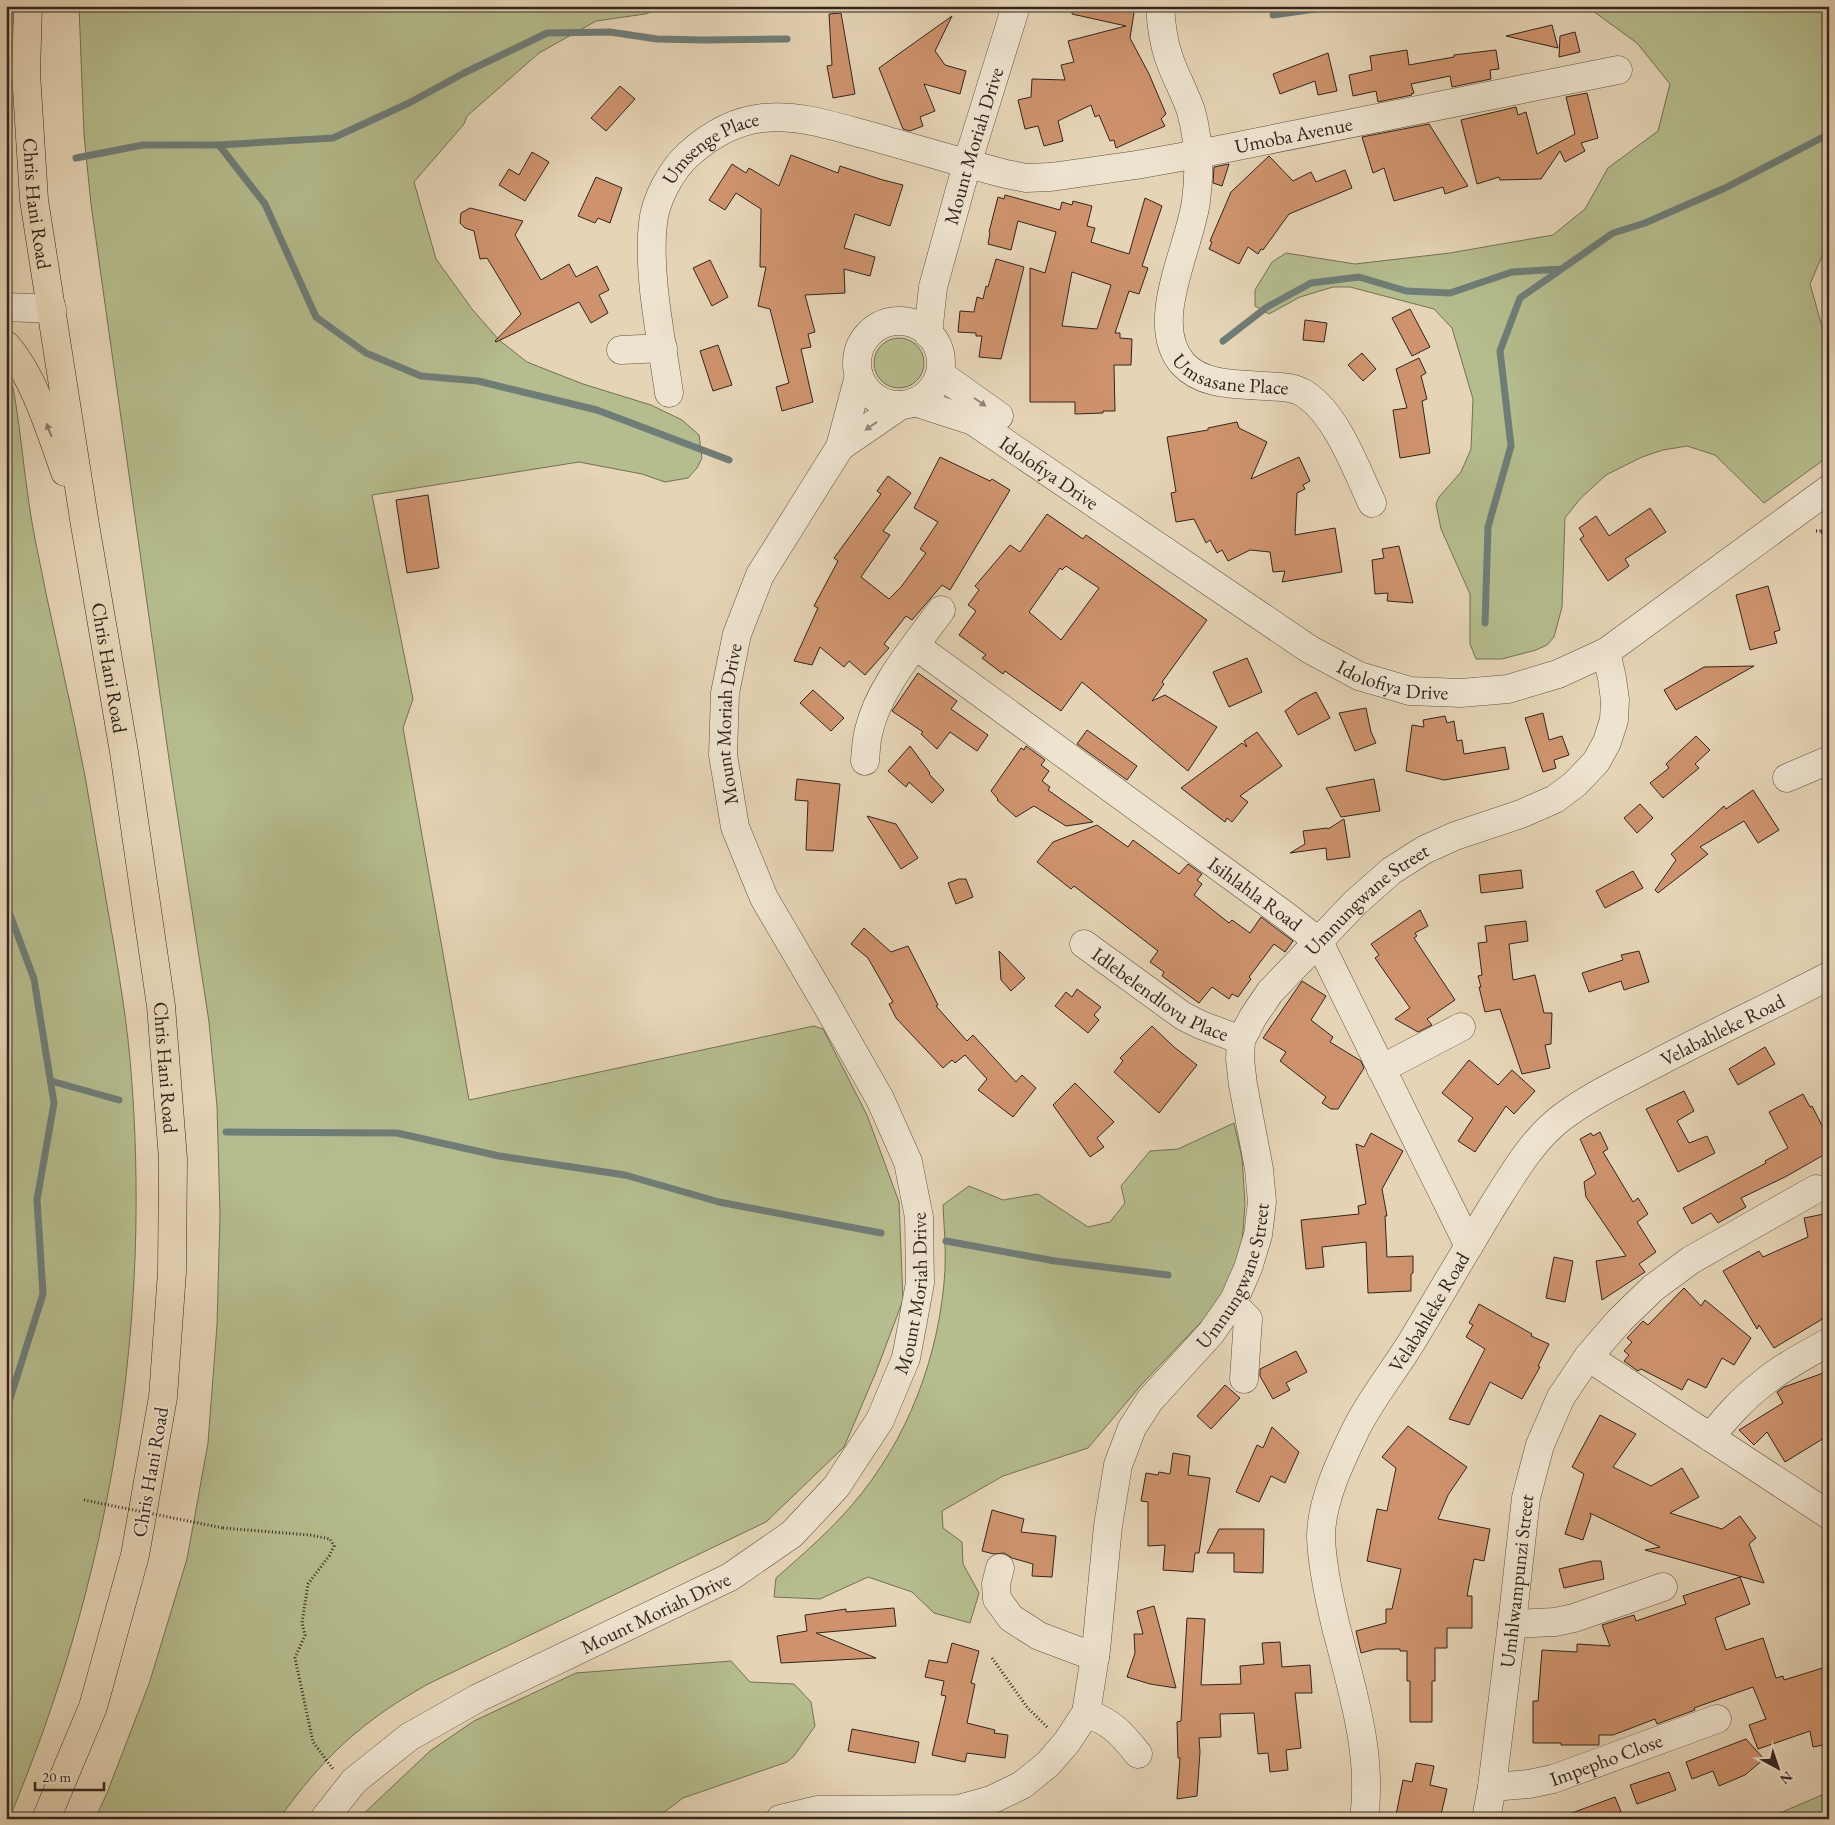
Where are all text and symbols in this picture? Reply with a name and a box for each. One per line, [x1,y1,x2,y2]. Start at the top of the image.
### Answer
street label: Mount Moriah Drive [938,64,1009,228]
street label: Umsenge Place [656,106,761,189]
street label: Umoba Avenue [1232,110,1355,159]
street label: Chris Hani Road [17,137,58,272]
street label: Umsasane Place [1166,348,1290,401]
one-way arrow [973,397,986,407]
one-way arrow [864,421,877,431]
one-way arrow [45,423,53,437]
street label: Idolofiya Drive [994,430,1104,516]
street label: Chris Hani Road [86,600,134,736]
street label: Mount Moriah Drive [710,641,748,807]
street label: Idolofiya Drive [1332,653,1449,706]
street label: Umnungwane Street [1299,836,1433,961]
street label: Isihlahla Road [1203,851,1308,937]
street label: Idlebelendlovu Place [1087,941,1232,1047]
street label: Velabahleke Road [1656,987,1790,1072]
street label: Chris Hani Road [148,1001,184,1135]
street label: Umnungwane Street [1190,1201,1275,1354]
street label: Mount Moriah Drive [888,1210,933,1378]
street label: Velabahleke Road [1382,1247,1476,1377]
street label: Chris Hani Road [126,1404,174,1539]
street label: Umhlwampunzi Street [1494,1490,1540,1669]
street label: Mount Moriah Drive [576,1566,735,1660]
street label: Impepho Close [1546,1727,1666,1792]
north arrow [1752,1742,1802,1792]
scale bar [35,1760,104,1792]
text: 20 m [42,1767,71,1786]
text: N [1776,1767,1796,1789]

